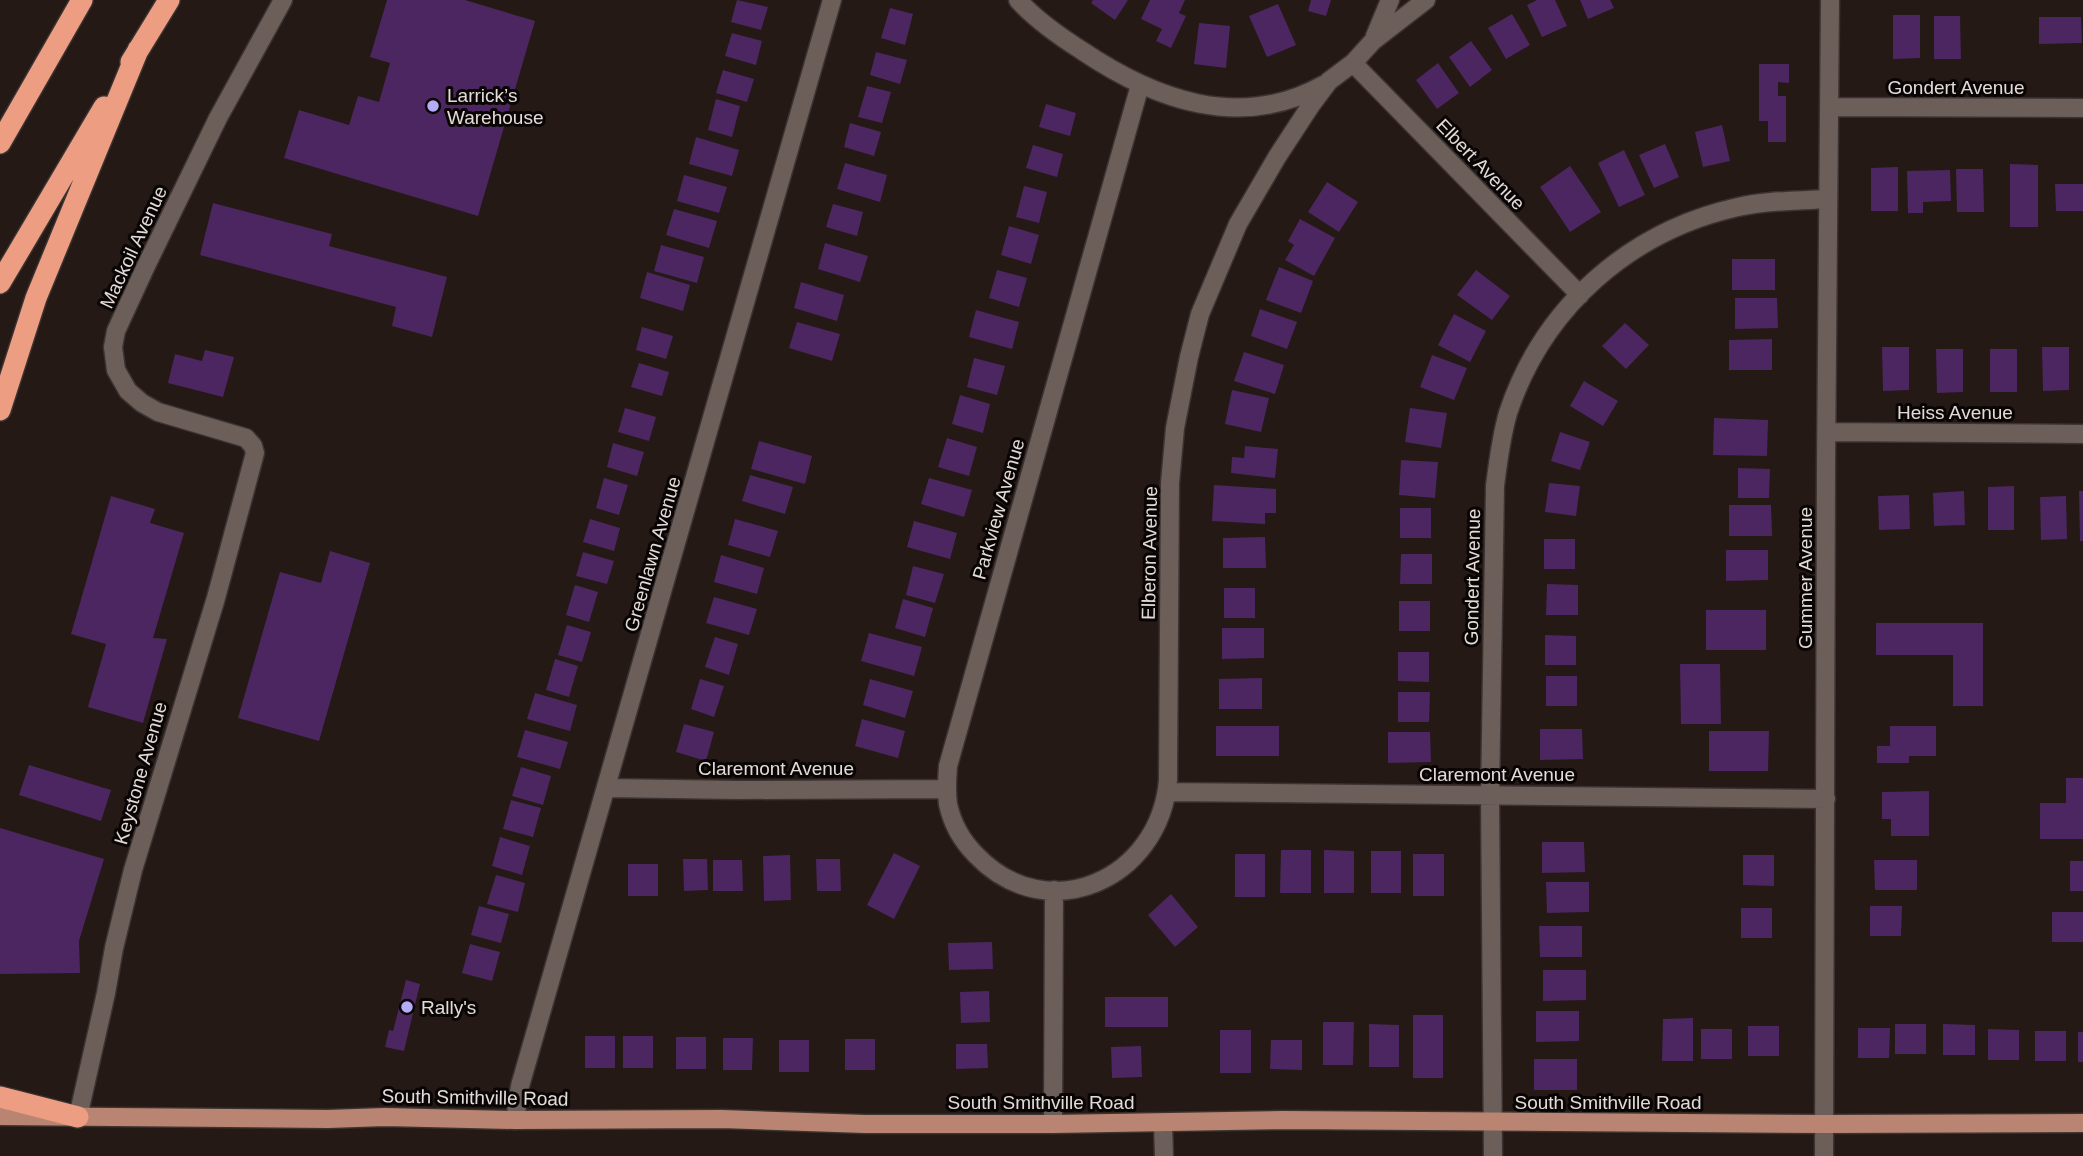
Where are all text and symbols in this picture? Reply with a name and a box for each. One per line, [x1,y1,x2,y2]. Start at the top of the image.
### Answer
street label: Gondert Avenue [1888,77,2024,98]
place label: Larrick’s Warehouse [447,85,543,128]
marker: Larrick’s Warehouse [425,98,441,114]
street label: Elbert Avenue [1432,115,1529,214]
street label: Mackoil Avenue [96,183,171,312]
street label: Heiss Avenue [1897,402,2013,423]
street label: Parkview Avenue [968,436,1029,582]
street label: Greenlawn Avenue [620,474,685,634]
street label: Elberon Avenue [1138,486,1161,620]
street label: Gummer Avenue [1795,507,1816,649]
street label: Gondert Avenue [1461,508,1484,646]
street label: Keystone Avenue [110,699,171,847]
street label: Claremont Avenue [698,758,854,779]
street label: Claremont Avenue [1419,764,1575,785]
place label: Rally's [421,997,476,1018]
marker: Rally's [399,999,415,1015]
street label: South Smithville Road [381,1085,569,1110]
street label: South Smithville Road [948,1092,1134,1113]
street label: South Smithville Road [1515,1092,1701,1113]

